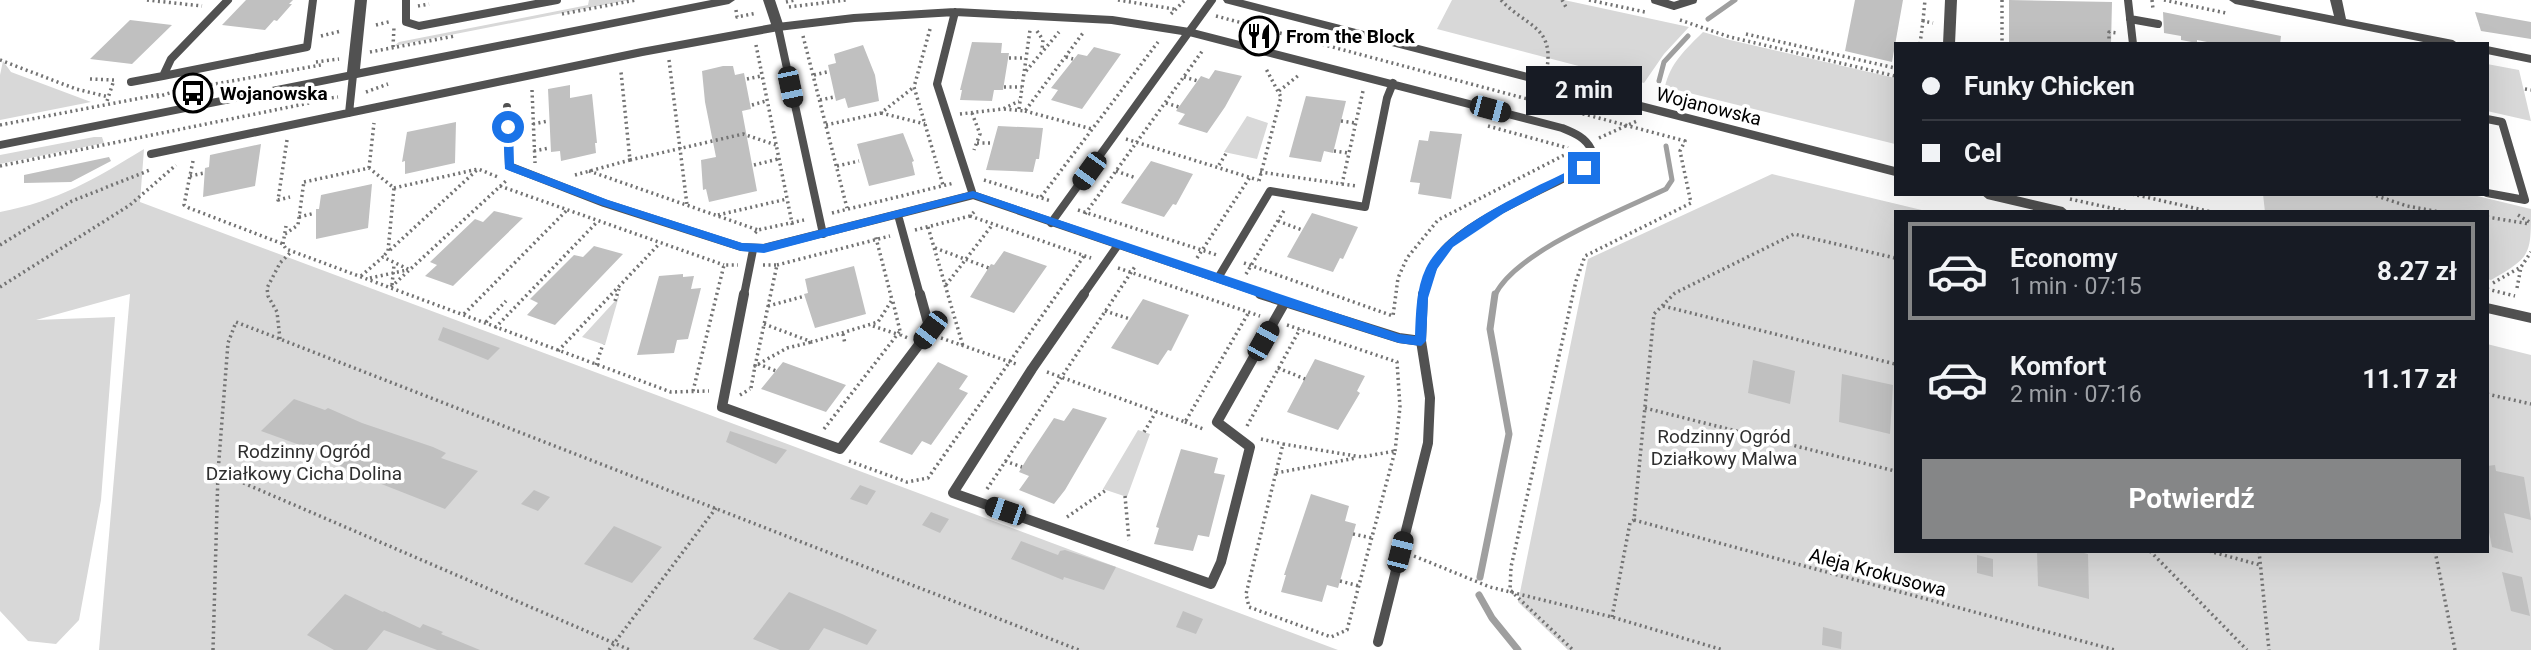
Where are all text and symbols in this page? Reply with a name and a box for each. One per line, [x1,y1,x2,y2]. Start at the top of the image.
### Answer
restaurant icon: From the Block [1238,15,1280,57]
place label: From the Block [1286,25,1416,48]
car [776,64,805,110]
callout: 2 min [1526,66,1642,116]
text: Funky Chicken [1964,71,2135,101]
bus stop icon: Wojanowska [172,72,214,114]
text: 2 min [1555,77,1613,104]
place label: Wojanowska [220,82,328,105]
street label: Wojanowska [1654,82,1764,131]
car [1467,93,1514,125]
route start [492,111,524,143]
text: Cel [1964,138,2002,168]
car [1069,148,1110,194]
route end [1568,152,1600,184]
icon: car [1926,240,1989,303]
text: Economy [2010,243,2117,273]
text: 8.27 zł [2377,256,2457,286]
text: 1 min · 07:15 [2010,273,2142,300]
car [909,307,952,353]
car [1244,318,1283,364]
icon: car [1926,348,1989,411]
text: Komfort [2010,351,2106,381]
text: 11.17 zł [2362,364,2457,394]
text: 2 min · 07:16 [2010,381,2142,408]
park label: Rodzinny Ogród Działkowy Malwa [1651,425,1797,470]
park label: Rodzinny Ogród Działkowy Cicha Dolina [206,440,402,485]
button: Potwierdź [1922,459,2461,539]
car [982,494,1029,528]
car [1385,529,1416,575]
street label: Aleja Krokusowa [1807,543,1949,602]

